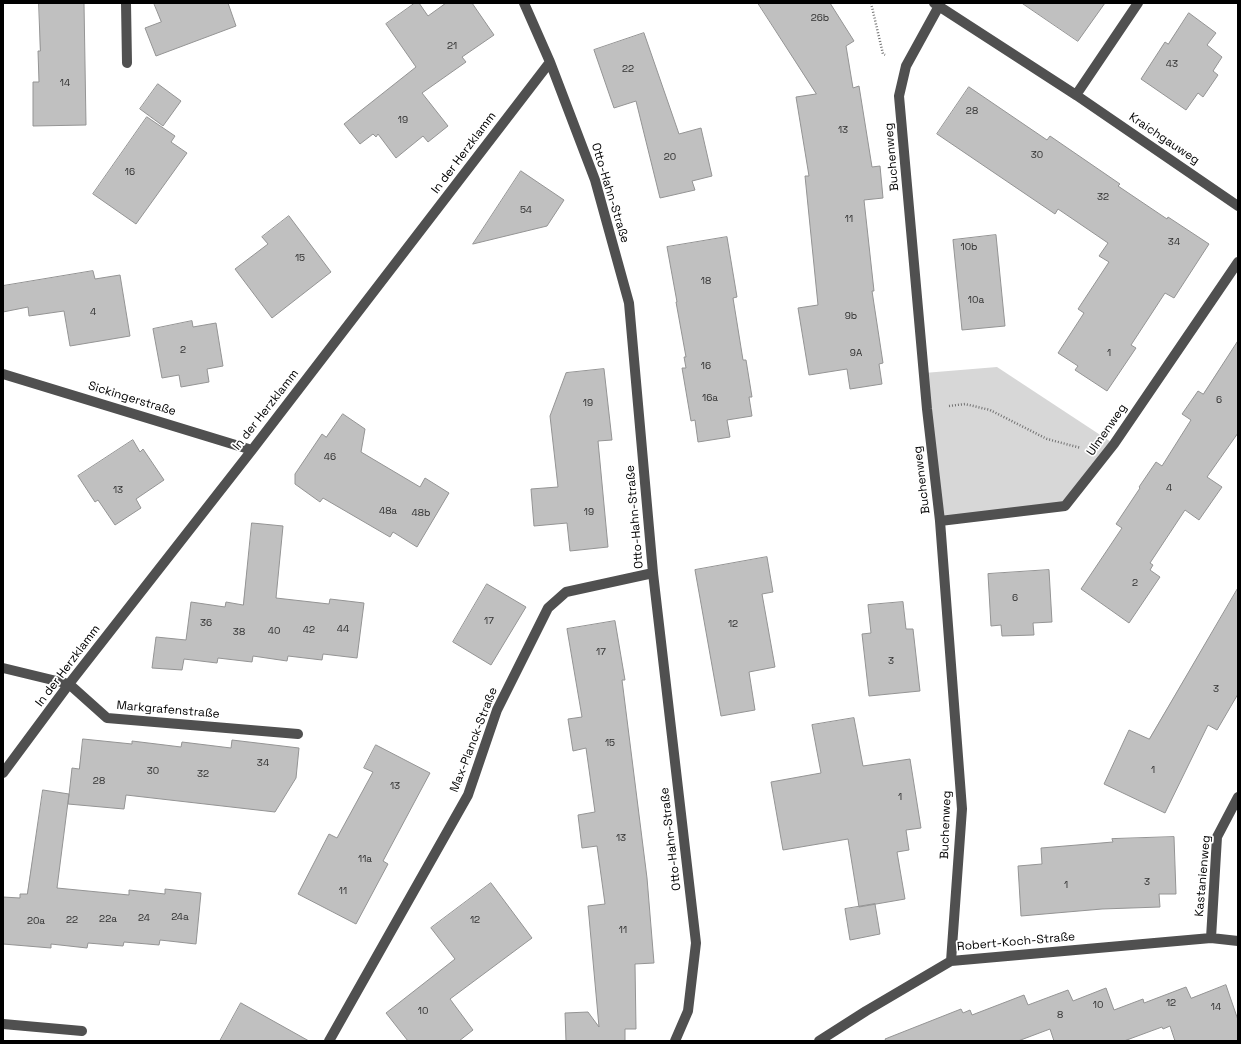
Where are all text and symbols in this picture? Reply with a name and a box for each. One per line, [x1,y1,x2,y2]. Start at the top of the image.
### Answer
house number: 26b [811,12,829,24]
house number: 21 [447,40,457,52]
house number: 43 [1166,58,1178,70]
house number: 22 [622,63,634,75]
house number: 14 [60,77,70,89]
house number: 28 [966,105,978,117]
street label: In der Herzklamm [429,109,499,197]
street label: Kraichgauweg [1126,110,1202,168]
house number: 19 [398,114,408,126]
street label: Buchenweg [882,122,902,192]
house number: 13 [838,124,848,136]
street label: Otto-Hahn-Straße [588,141,632,245]
house number: 30 [1031,149,1043,161]
house number: 20 [664,151,676,163]
house number: 16 [125,166,135,178]
house number: 32 [1097,191,1109,203]
house number: 54 [520,204,532,216]
house number: 11 [845,213,853,225]
house number: 34 [1168,236,1180,248]
house number: 10b [960,241,978,253]
house number: 15 [295,252,305,264]
house number: 18 [701,275,711,287]
house number: 10a [968,294,984,306]
house number: 4 [90,306,96,318]
house number: 9b [845,310,857,322]
house number: 2 [180,344,186,356]
house number: 9A [850,347,862,359]
house number: 1 [1107,347,1111,359]
house number: 16 [701,360,711,372]
street label: In der Herzklamm [230,367,302,453]
street label: Sickingerstraße [86,379,178,419]
house number: 16a [702,392,718,404]
house number: 6 [1216,394,1222,406]
house number: 19 [583,397,593,409]
street label: Ulmenweg [1084,401,1130,459]
street label: Buchenweg [911,445,933,515]
house number: 46 [324,451,336,463]
street label: Otto-Hahn-Straße [623,465,647,569]
house number: 4 [1166,482,1172,494]
house number: 13 [113,484,123,496]
house number: 48a [379,505,397,517]
house number: 19 [584,506,594,518]
house number: 48b [412,507,430,519]
house number: 2 [1132,577,1138,589]
house number: 6 [1012,592,1018,604]
house number: 17 [484,615,494,627]
house number: 36 [200,617,212,629]
house number: 12 [728,618,738,630]
street label: In der Herzklamm [33,622,103,710]
house number: 44 [337,623,349,635]
house number: 42 [303,624,315,636]
house number: 40 [268,625,280,637]
house number: 38 [233,626,245,638]
house number: 17 [596,646,606,658]
house number: 3 [888,655,894,667]
house number: 3 [1213,683,1219,695]
street label: Max-Planck-Straße [447,685,501,795]
street label: Markgrafenstraße [116,698,220,722]
house number: 15 [605,737,615,749]
house number: 34 [257,757,269,769]
house number: 1 [1151,764,1155,776]
house number: 30 [147,765,159,777]
house number: 32 [197,768,209,780]
house number: 28 [93,775,105,787]
house number: 13 [390,780,400,792]
street label: Otto-Hahn-Straße [658,787,684,891]
house number: 1 [898,791,902,803]
street label: Buchenweg [938,791,954,859]
house number: 13 [616,832,626,844]
street label: Kastanienweg [1192,835,1214,917]
house number: 11a [358,853,372,865]
house number: 3 [1144,876,1150,888]
house number: 1 [1064,879,1068,891]
house number: 11 [339,885,347,897]
house number: 24a [171,911,189,923]
house number: 24 [138,912,150,924]
house number: 22a [99,913,117,925]
house number: 22 [66,914,78,926]
house number: 12 [470,914,480,926]
house number: 20a [27,915,45,927]
house number: 11 [619,924,627,936]
street label: Robert-Koch-Straße [956,930,1076,954]
house number: 12 [1166,997,1176,1009]
house number: 10 [1093,999,1103,1011]
house number: 14 [1211,1001,1221,1013]
house number: 10 [418,1005,428,1017]
house number: 8 [1057,1009,1063,1021]

